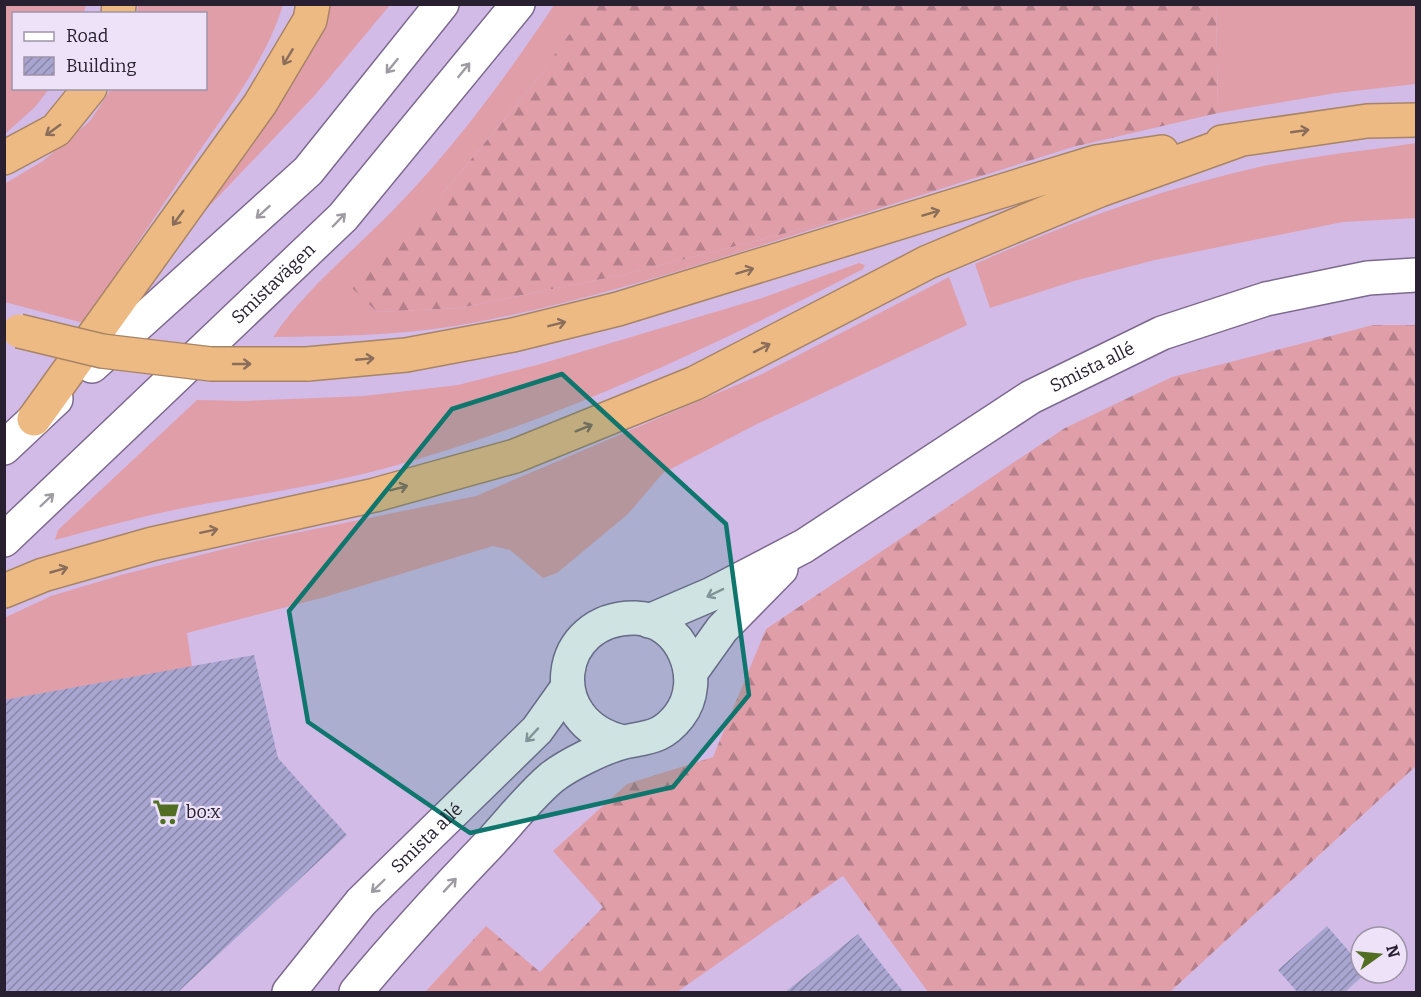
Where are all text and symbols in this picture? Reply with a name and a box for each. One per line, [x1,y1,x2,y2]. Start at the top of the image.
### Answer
legend [12,12,207,90]
text: Road [66,25,109,47]
one-way arrow [282,48,294,65]
text: Building [66,55,137,77]
one-way arrow [386,58,399,74]
one-way arrow [457,62,470,78]
one-way arrow [45,123,61,136]
one-way arrow [1289,125,1309,136]
one-way arrow [256,205,271,219]
one-way arrow [921,207,940,218]
one-way arrow [172,209,185,225]
one-way arrow [332,212,347,227]
street label: Smistavägen [227,238,320,328]
one-way arrow [735,265,754,276]
one-way arrow [547,317,566,329]
street label: Smista allé [1046,337,1138,397]
one-way arrow [752,342,770,353]
one-way arrow [355,353,375,364]
one-way arrow [231,358,251,370]
one-way arrow [574,422,593,433]
one-way arrow [389,482,408,493]
one-way arrow [39,493,54,507]
one-way arrow [199,525,218,537]
one-way arrow [49,564,68,575]
one-way arrow [706,588,724,599]
one-way arrow [525,727,540,742]
supermarket icon: bo:x [151,797,181,827]
street label: Smista allé [386,798,467,878]
place label: bo:x [186,801,221,823]
one-way arrow [442,878,457,893]
one-way arrow [371,879,386,893]
north arrow [1349,925,1409,985]
text: N [1382,943,1404,960]

